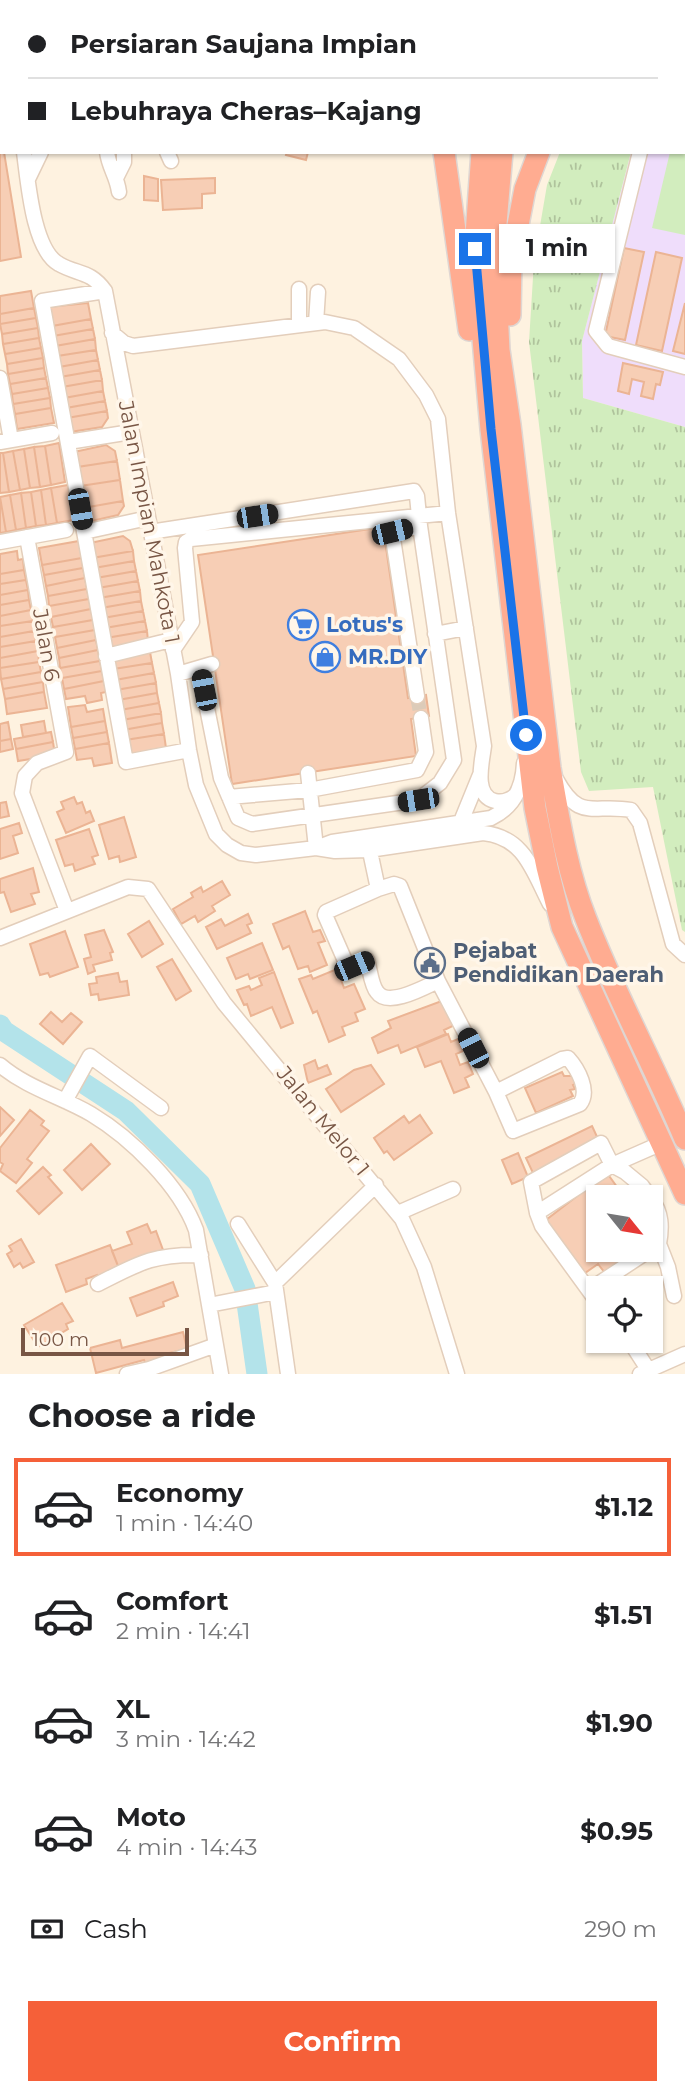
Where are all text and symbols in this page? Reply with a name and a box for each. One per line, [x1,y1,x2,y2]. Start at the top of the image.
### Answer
text: Persiaran Saujana Impian [70,28,417,60]
text: Lebuhraya Cheras–Kajang [70,95,422,127]
callout: 1 min [500,224,615,274]
route end [459,233,491,265]
text: 1 min [526,234,588,262]
street label: Jalan Impian Mahkota 1 [113,397,185,645]
car [67,486,94,532]
car [235,502,280,530]
car [370,517,415,547]
street label: Jalan 6 [28,606,65,683]
supermarket icon: Lotus's [286,608,320,642]
place label: Lotus's [326,612,403,637]
shop icon: MR.DIY [308,640,342,674]
place label: MR.DIY [348,644,428,669]
car [190,667,219,713]
route start [510,719,542,751]
car [396,786,441,814]
place label: Pejabat Pendidikan Daerah [453,938,664,987]
public building icon: Pejabat Pendidikan Daerah [413,946,447,980]
car [331,948,378,984]
car [455,1025,492,1071]
street label: Jalan Melor 1 [271,1060,375,1181]
north arrow [586,1185,663,1262]
map controls [586,1185,663,1353]
button: locate [586,1276,663,1353]
scale bar [21,1325,189,1357]
text: 100 m [32,1328,89,1351]
text: Choose a ride [28,1396,256,1435]
icon: car [32,1476,95,1539]
text: Economy [116,1477,243,1509]
text: $1.12 [595,1491,653,1523]
text: 1 min · 14:40 [116,1509,253,1537]
icon: car [32,1584,95,1647]
text: Comfort [116,1585,228,1617]
text: $1.51 [594,1599,653,1631]
text: 2 min · 14:41 [116,1617,251,1645]
icon: car [32,1692,95,1755]
text: XL [116,1693,150,1725]
text: $1.90 [585,1707,653,1739]
text: 3 min · 14:42 [116,1725,256,1753]
icon: car [32,1800,95,1863]
text: Moto [116,1801,186,1833]
text: $0.95 [580,1815,653,1847]
text: 4 min · 14:43 [116,1833,258,1861]
icon: cash [28,1910,66,1948]
text: Cash [84,1913,148,1945]
text: 290 m [584,1915,657,1943]
button: Confirm [28,2001,657,2081]

